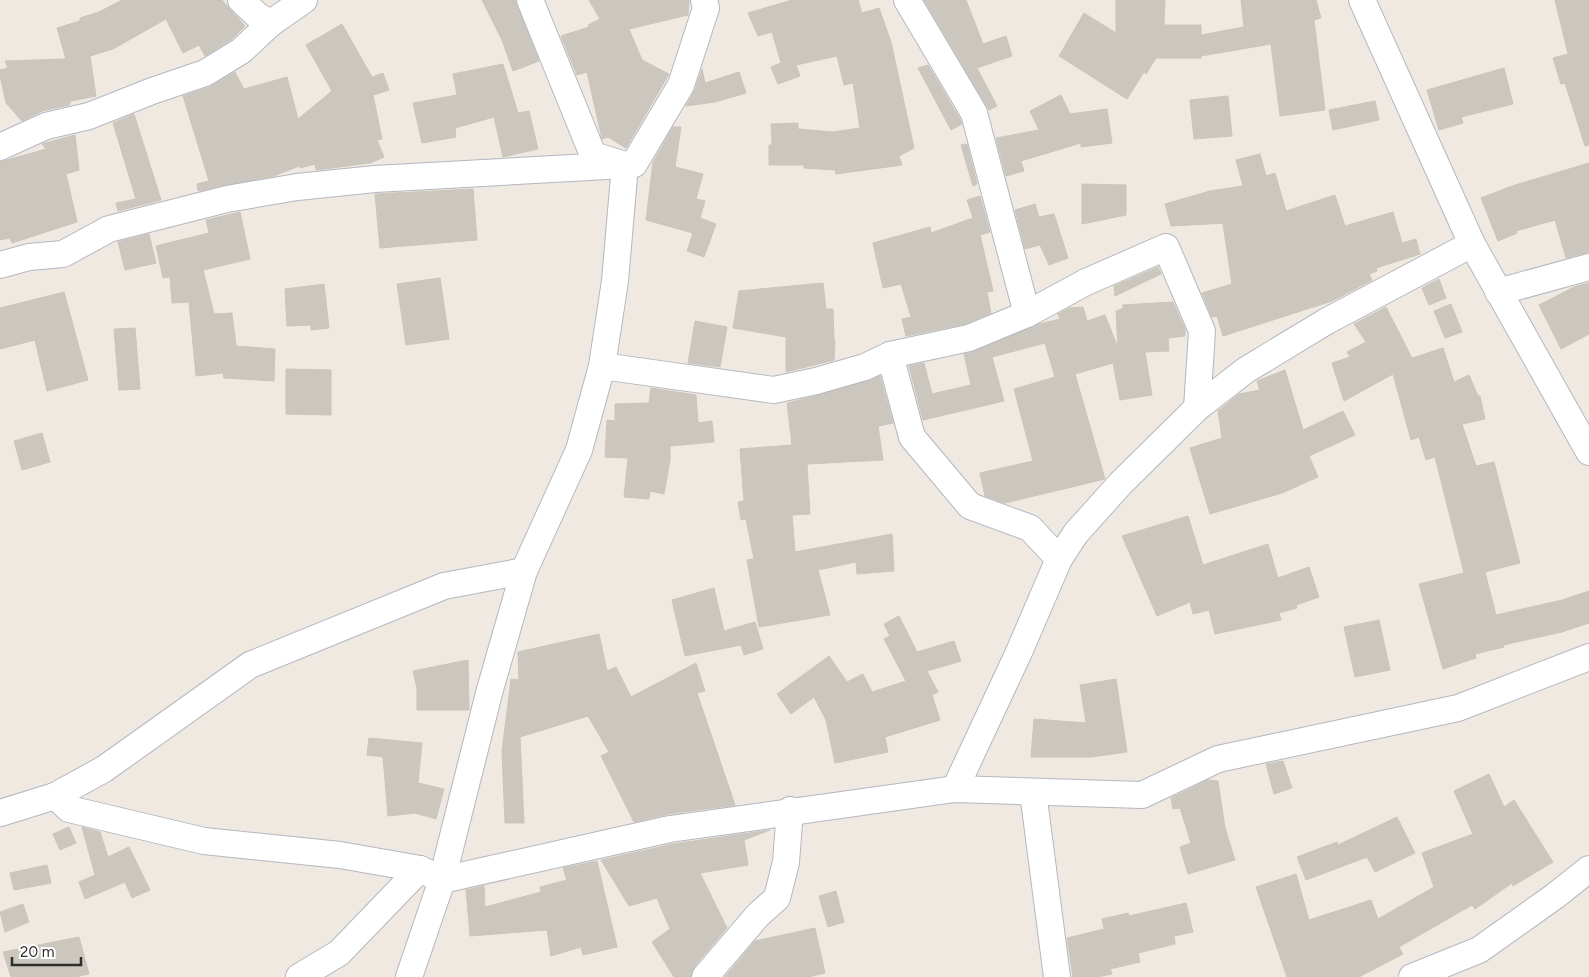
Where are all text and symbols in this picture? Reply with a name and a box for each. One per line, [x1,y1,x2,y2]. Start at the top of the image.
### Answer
scale bar [12,934,81,966]
text: 20 m [20,943,54,961]

